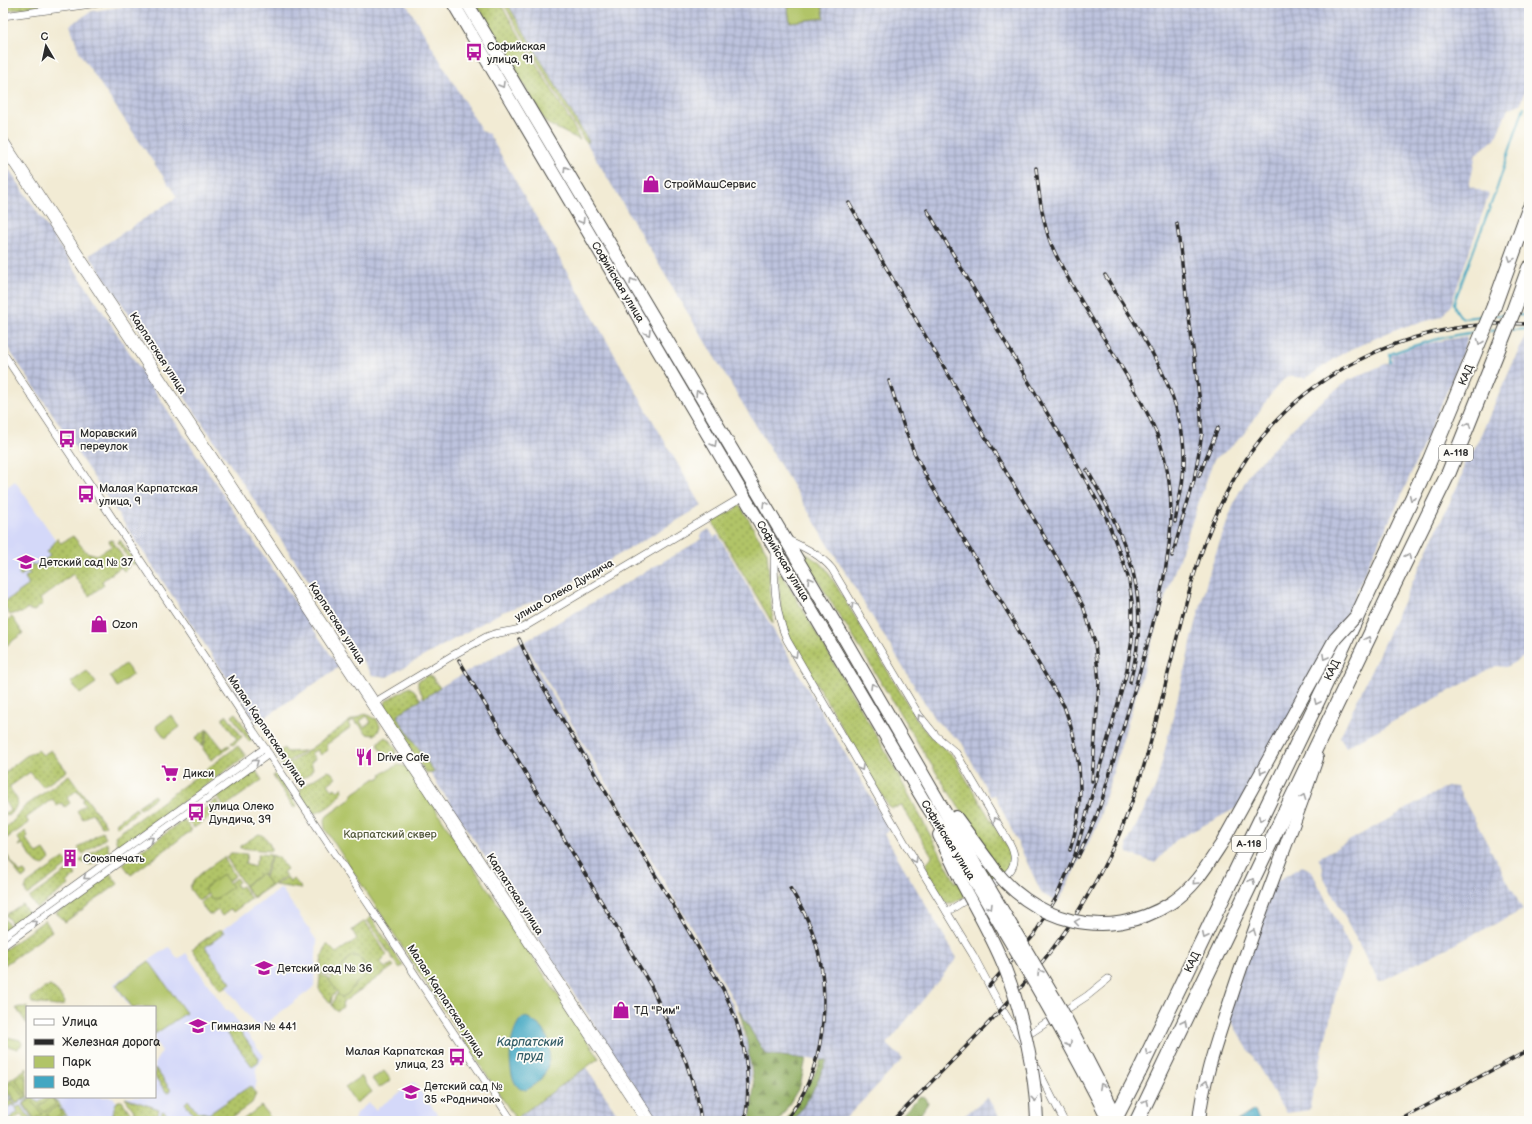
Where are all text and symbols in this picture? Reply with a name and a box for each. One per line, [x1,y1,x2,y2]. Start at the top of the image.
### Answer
north arrow [26,26,66,66]
text: С [40,30,50,44]
place label: Софийская улица, 91 [487,40,546,66]
bus stop icon: Софийская улица, 91 [464,42,484,62]
one-way arrow [497,81,504,88]
one-way arrow [563,166,570,173]
shop icon: СтройМашСервис [641,174,661,194]
place label: СтройМашСервис [664,178,757,191]
one-way arrow [577,217,585,224]
street label: Софийская улица [589,239,647,325]
one-way arrow [1507,255,1516,262]
one-way arrow [629,278,637,285]
street label: Карпатская улица [127,310,189,397]
one-way arrow [644,329,651,336]
one-way arrow [1476,339,1484,346]
street label: КАД [1456,362,1476,387]
one-way arrow [696,390,703,397]
one-way arrow [1463,422,1471,429]
place label: Моравский переулок [80,427,137,453]
bus stop icon: Моравский переулок [57,429,77,449]
one-way arrow [710,440,717,447]
road number: А-118 [1439,445,1473,461]
place label: Малая Карпатская улица, 9 [99,482,198,508]
bus stop icon: Малая Карпатская улица, 9 [76,484,96,504]
one-way arrow [1409,493,1417,501]
one-way arrow [762,501,770,508]
street label: Софийская улица [754,518,812,604]
school or university icon: Детский сад № 37 [16,552,36,572]
one-way arrow [1403,553,1411,561]
place label: Детский сад № 37 [39,556,134,569]
street label: улица Олеко Дундича [512,556,616,624]
one-way arrow [807,577,815,584]
street label: Карпатская улица [306,580,368,667]
one-way arrow [851,602,858,609]
shop icon: Ozon [89,614,109,634]
place label: Ozon [112,618,138,631]
one-way arrow [1363,635,1371,643]
one-way arrow [791,651,798,658]
one-way arrow [1323,653,1330,660]
street label: КАД [1322,657,1343,683]
street label: Малая Карпатская улица [225,673,310,790]
one-way arrow [870,683,877,690]
one-way arrow [1314,697,1322,705]
one-way arrow [917,714,925,721]
restaurant icon: Drive Cafe [354,747,374,767]
place label: Drive Cafe [377,751,430,764]
one-way arrow [252,760,259,767]
supermarket icon: Дикси [160,763,180,783]
one-way arrow [856,764,863,771]
place label: Дикси [183,767,214,780]
one-way arrow [1259,767,1267,774]
one-way arrow [1299,794,1307,801]
street label: Софийская улица [918,798,978,883]
place label: улица Олеко Дундича, 39 [209,800,274,826]
bus stop icon: улица Олеко Дундича, 39 [186,802,206,822]
one-way arrow [1258,814,1266,822]
one-way arrow [994,817,1001,824]
park label: Карпатский сквер [343,828,438,841]
road number: А-118 [1232,836,1266,852]
one-way arrow [147,837,154,844]
building icon: Союзпечать [60,848,80,868]
street label: Карпатская улица [484,851,546,938]
place label: Союзпечать [83,852,145,865]
one-way arrow [910,856,918,863]
one-way arrow [83,873,90,880]
one-way arrow [1192,877,1200,885]
one-way arrow [1247,877,1255,885]
one-way arrow [985,903,992,910]
one-way arrow [1074,918,1080,927]
one-way arrow [30,921,37,928]
one-way arrow [1248,928,1256,935]
one-way arrow [1202,932,1210,939]
street label: Малая Карпатская улица [405,942,488,1060]
street label: КАД [1181,949,1203,975]
school or university icon: Детский сад № 36 [254,958,274,978]
place label: Детский сад № 36 [277,962,373,975]
one-way arrow [1037,969,1044,976]
shop icon: ТД "Рим" [611,1000,631,1020]
place label: ТД "Рим" [634,1004,680,1017]
legend [26,1006,156,1098]
text: Улица [62,1015,98,1030]
school or university icon: Гимназия № 441 [188,1016,208,1036]
place label: Гимназия № 441 [211,1020,296,1033]
one-way arrow [1179,1020,1187,1028]
text: Железная дорога [62,1035,160,1050]
water label: Карпатский пруд [496,1035,564,1064]
one-way arrow [1065,1039,1072,1047]
place label: Малая Карпатская улица, 23 [345,1045,444,1071]
bus stop icon: Малая Карпатская улица, 23 [447,1047,467,1067]
one-way arrow [1145,1049,1153,1056]
text: Парк [62,1055,92,1070]
text: Вода [62,1075,90,1090]
place label: Детский сад № 35 «Родничок» [424,1080,503,1106]
one-way arrow [1202,1080,1210,1086]
school or university icon: Детский сад № 35 «Родничок» [401,1082,421,1102]
one-way arrow [1099,1083,1107,1090]
one-way arrow [1030,1096,1039,1102]
one-way arrow [1141,1099,1149,1107]

